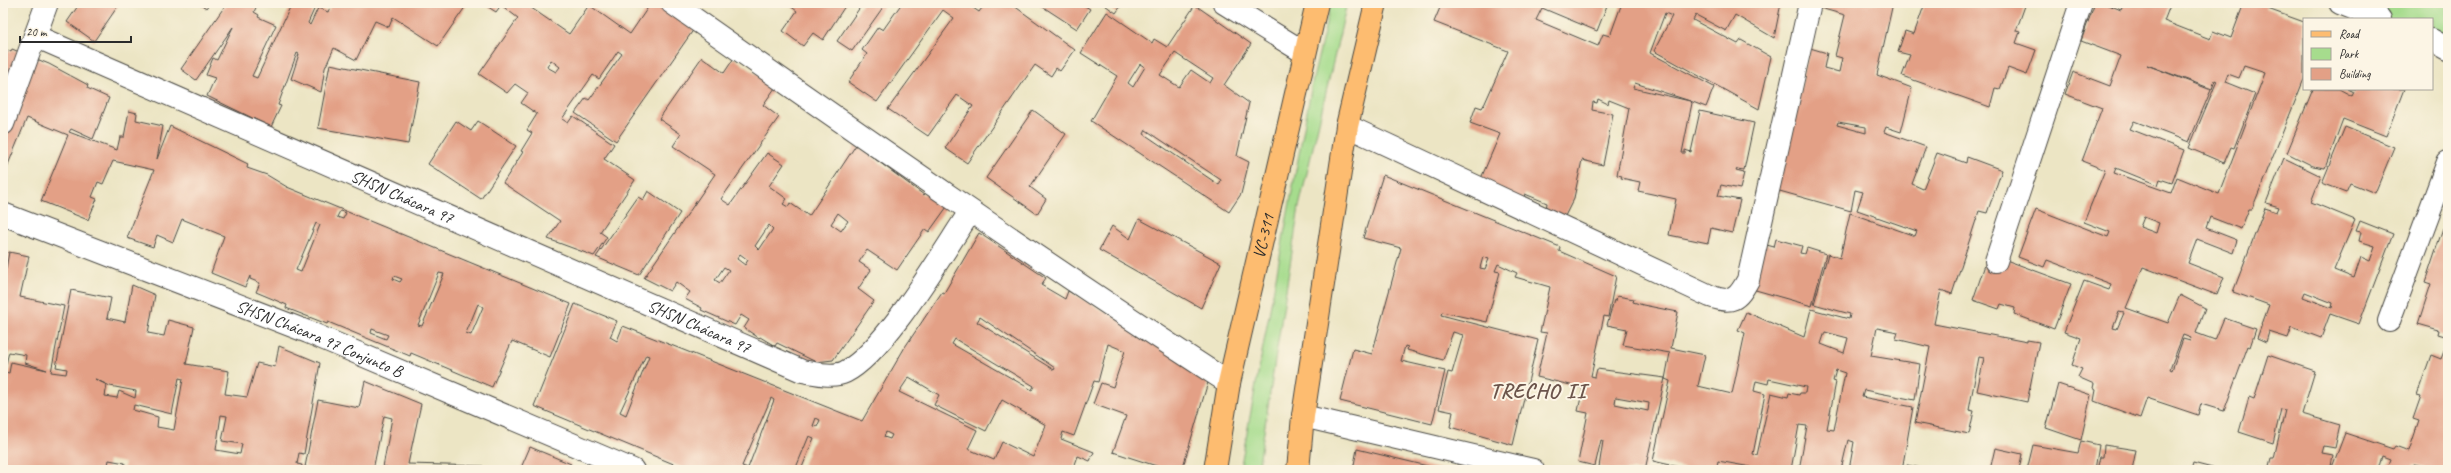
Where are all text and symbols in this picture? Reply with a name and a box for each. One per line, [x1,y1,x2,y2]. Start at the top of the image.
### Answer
scale bar [20,18,131,44]
legend [2303,18,2433,90]
text: 20 m [26,24,48,40]
text: Road [2339,26,2361,42]
text: Park [2339,46,2360,62]
text: Building [2339,66,2371,82]
street label: SHSN Chácara 97 [348,165,458,229]
street label: VC-311 [1248,210,1279,260]
street label: SHSN Chácara 97 Conjunto B [233,295,407,382]
street label: SHSN Chácara 97 [645,295,755,358]
district label: TRECHO II [1490,378,1590,404]

